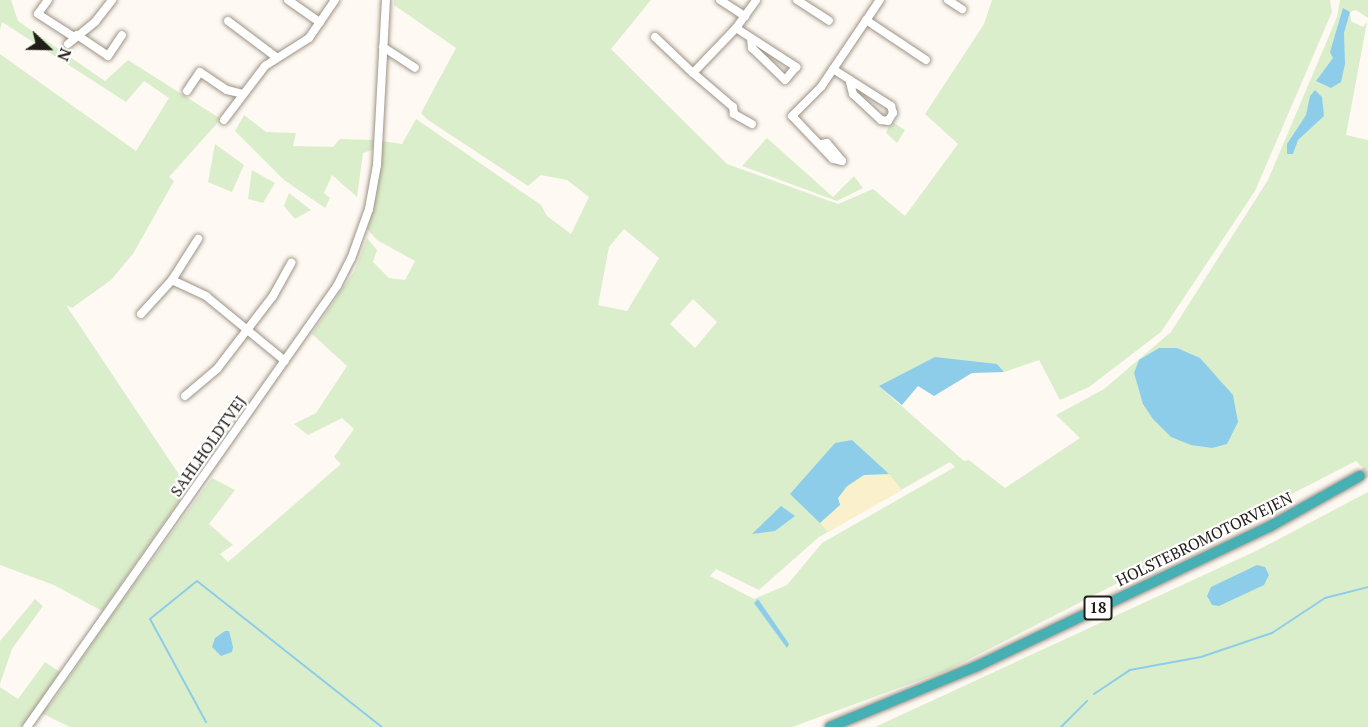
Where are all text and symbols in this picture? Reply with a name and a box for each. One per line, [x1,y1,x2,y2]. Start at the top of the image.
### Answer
north arrow [18,18,78,78]
text: N [52,45,77,64]
street label: SAHLHOLDTVEJ [166,392,250,500]
street label: HOLSTEBROMOTORVEJEN [1113,488,1295,590]
road number: 18 [1083,596,1113,620]

